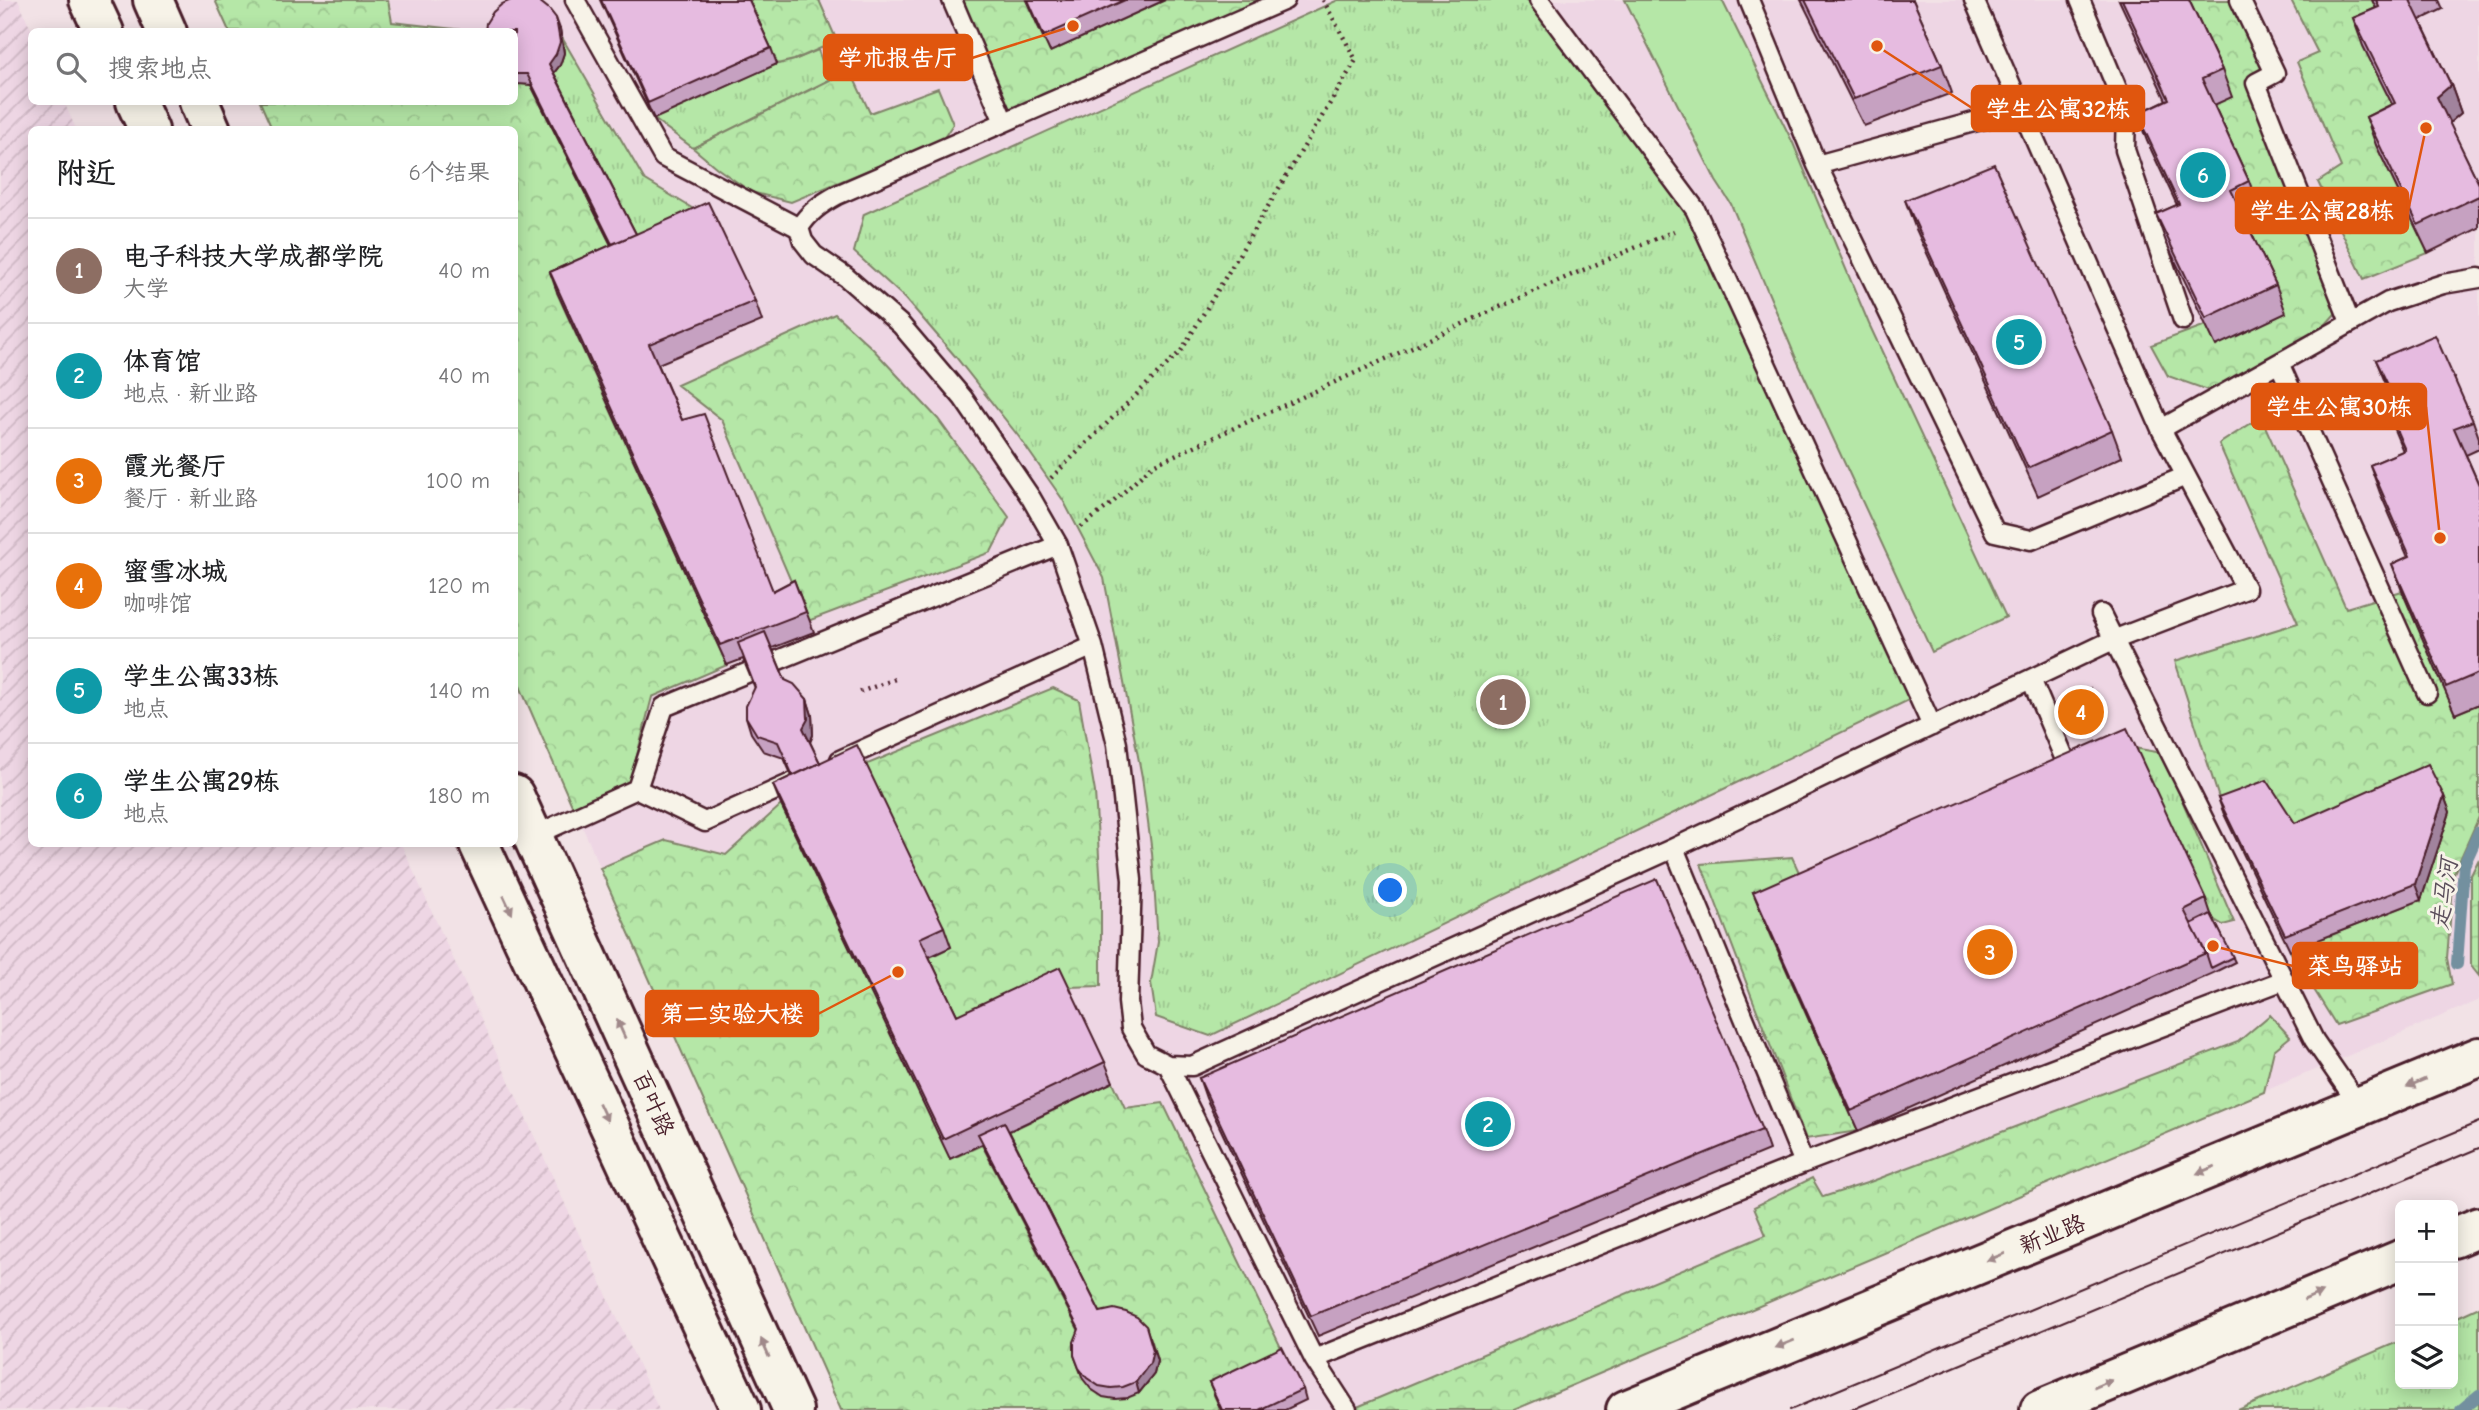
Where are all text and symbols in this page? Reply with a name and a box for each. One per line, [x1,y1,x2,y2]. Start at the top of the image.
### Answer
search box [28,28,518,105]
callout: 学术报告厅 [824,35,972,80]
text: 学术报告厅 [838,44,958,72]
icon: search [52,48,90,86]
text: 搜索地点 [108,54,212,84]
callout: 学生公寓32栋 [1972,86,2144,131]
text: 学生公寓32栋 [1986,95,2130,123]
pin: 6 [2180,149,2226,201]
text: 附近 [56,156,116,191]
text: 6个结果 [409,159,490,186]
callout: 学生公寓28栋 [2236,188,2408,233]
text: 学生公寓28栋 [2250,197,2394,225]
text: 电子科技大学成都学院 [123,242,383,272]
text: 1 [74,257,84,284]
text: 40 m [438,257,490,284]
text: 大学 [123,275,169,302]
pin: 5 [1996,316,2042,368]
text: 体育馆 [123,347,201,377]
text: 2 [73,362,85,389]
text: 40 m [438,362,490,389]
text: 地点 · 新业路 [123,380,257,407]
callout: 学生公寓30栋 [2252,384,2426,429]
text: 学生公寓30栋 [2266,393,2412,421]
text: 霞光餐厅 [123,452,227,482]
text: 3 [73,467,85,494]
text: 100 m [426,467,490,494]
text: 餐厅 · 新业路 [123,485,257,512]
text: 蜜雪冰城 [123,557,227,587]
text: 4 [74,572,84,599]
text: 120 m [428,572,490,599]
text: 咖啡馆 [123,590,192,617]
text: 学生公寓33栋 [123,662,279,692]
pin: 1 [1480,676,1526,728]
text: 5 [73,677,85,704]
text: 140 m [429,677,490,704]
pin: 4 [2058,686,2104,738]
text: 地点 [123,695,169,722]
text: 学生公寓29栋 [123,767,280,797]
text: 6 [73,782,85,809]
text: 180 m [428,782,490,809]
text: 地点 [123,800,169,827]
water label: 走马河 [2425,852,2463,932]
your location [1373,873,1407,907]
one-way arrow [502,895,513,916]
pin: 3 [1967,926,2013,978]
callout: 菜鸟驿站 [2293,943,2417,988]
text: 菜鸟驿站 [2307,952,2403,980]
callout: 第二实验大楼 [646,991,818,1036]
text: 第二实验大楼 [660,1000,804,1028]
one-way arrow [615,1019,627,1039]
street label: 百叶路 [627,1066,680,1140]
one-way arrow [2406,1077,2426,1089]
pin: 2 [1465,1098,1511,1150]
one-way arrow [597,1102,609,1122]
one-way arrow [2195,1165,2216,1176]
map controls [2395,1200,2458,1389]
button: + [2395,1200,2458,1263]
street label: 新业路 [2015,1209,2089,1260]
one-way arrow [1985,1252,2006,1263]
button: − [2395,1263,2458,1326]
one-way arrow [2303,1291,2324,1302]
button: layers [2395,1326,2458,1389]
one-way arrow [759,1338,771,1358]
one-way arrow [1775,1339,1796,1350]
one-way arrow [2093,1378,2114,1389]

